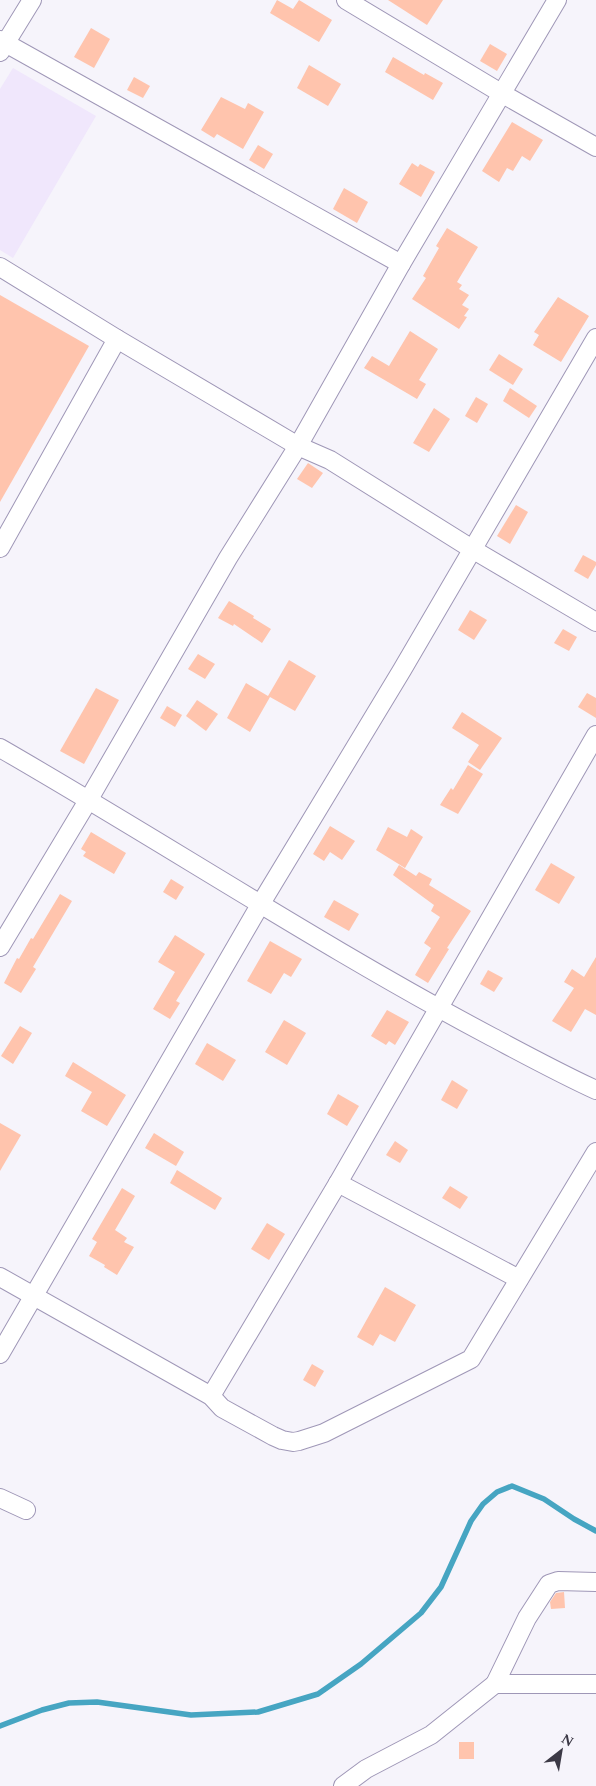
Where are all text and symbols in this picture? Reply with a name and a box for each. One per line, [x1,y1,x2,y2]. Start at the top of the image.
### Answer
north arrow [536,1726,586,1776]
text: N [557,1728,578,1752]

